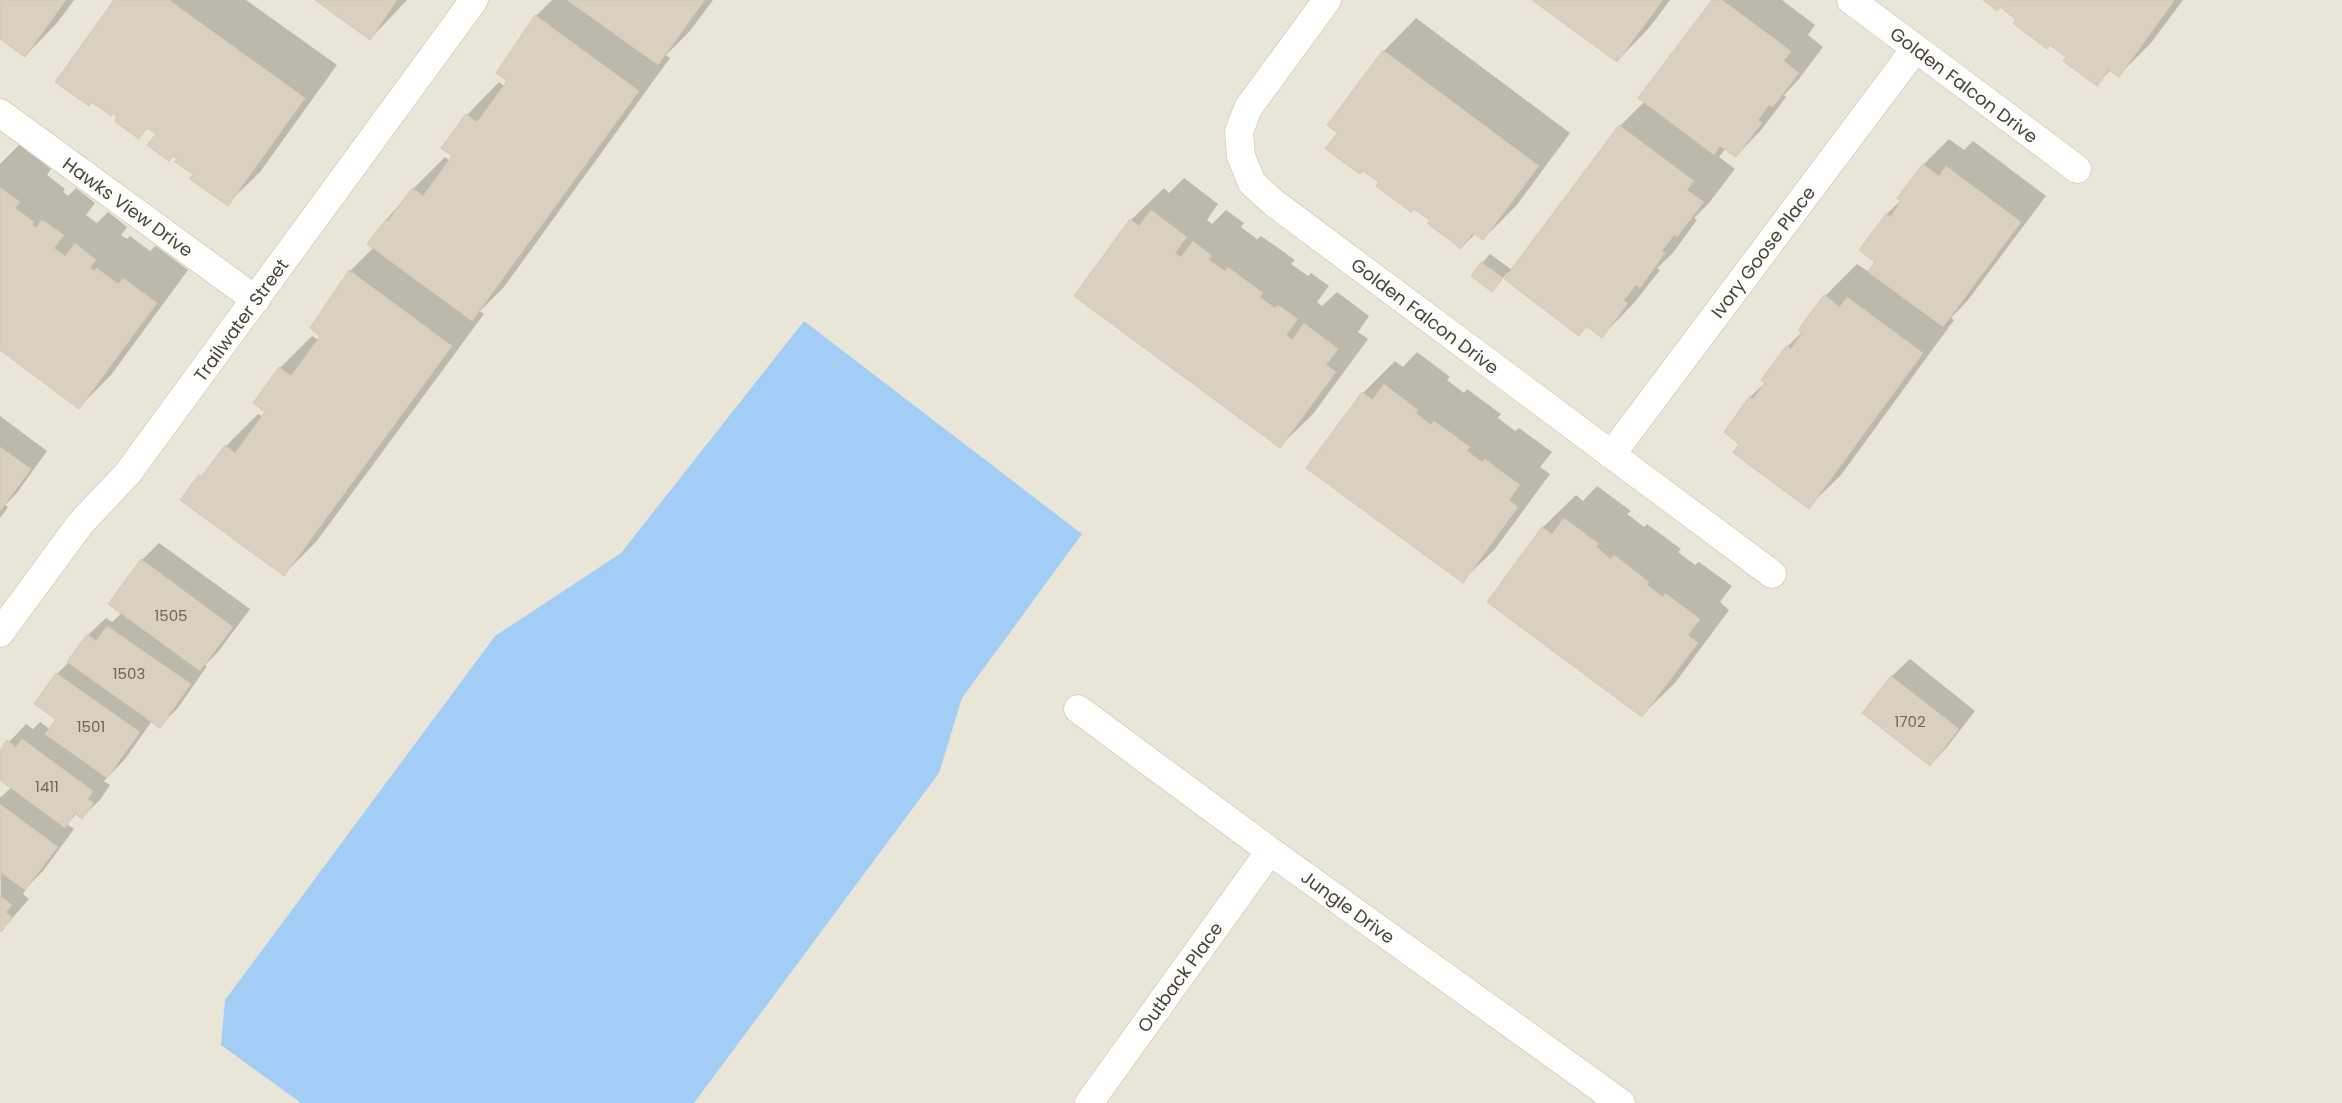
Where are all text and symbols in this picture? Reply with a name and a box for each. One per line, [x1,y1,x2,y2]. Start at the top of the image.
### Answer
street label: Golden Falcon Drive [1885,21,2043,149]
street label: Hawks View Drive [58,151,198,263]
street label: Ivory Goose Place [1705,181,1821,323]
street label: Golden Falcon Drive [1346,252,1504,380]
street label: Trailwater Street [188,253,294,387]
house number: 1505 [154,605,188,626]
house number: 1503 [113,663,145,684]
house number: 1702 [1894,711,1926,732]
house number: 1501 [77,716,105,737]
house number: 1411 [35,776,59,797]
street label: Jungle Drive [1296,864,1400,950]
street label: Outback Place [1131,917,1229,1037]

